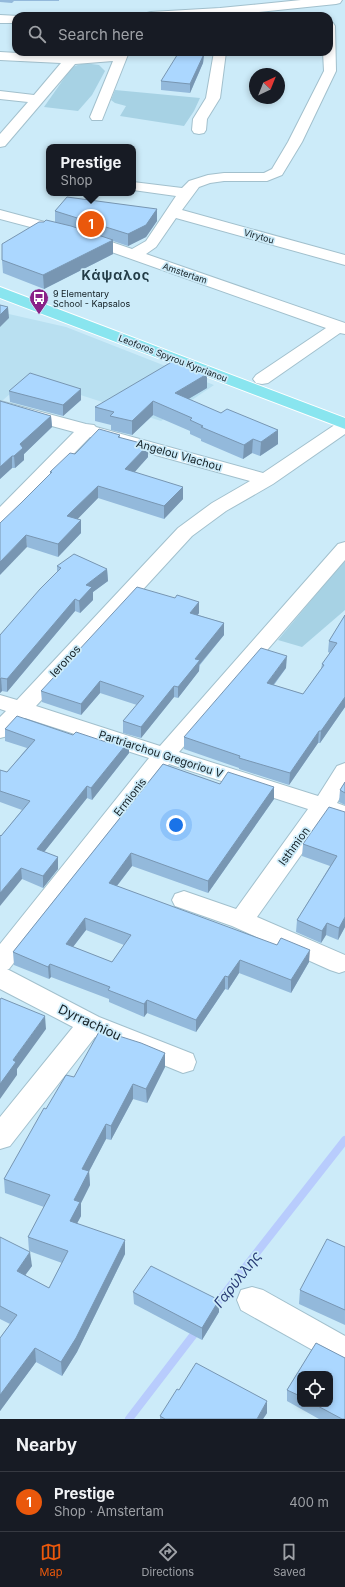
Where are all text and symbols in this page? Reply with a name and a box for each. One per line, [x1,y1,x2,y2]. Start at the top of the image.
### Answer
search box [12,12,333,56]
icon: search [26,23,48,45]
text: Search here [58,25,144,44]
north arrow [249,68,285,104]
popup [46,144,136,196]
text: Prestige [61,153,121,172]
text: Shop [61,172,92,188]
pin: 1 [78,209,104,239]
street label: Virytou [243,226,275,246]
street label: Amstertam [161,260,209,286]
district label: Κάψαλος [82,267,150,283]
bus stop icon: 9 Elementary School - Kapsalos [28,287,50,315]
place label: 9 Elementary School - Kapsalos [53,288,130,309]
street label: Leoforos Spyrou Kyprianou [117,332,229,384]
street label: Angelou Vlachou [135,436,223,474]
street label: Ieronos [47,642,83,680]
street label: Partriarchou Gregoriou V [97,727,225,781]
street label: Ermionis [111,775,149,819]
your location [166,815,186,835]
street label: Isthmion [275,824,313,868]
street label: Dyrrachiou [56,1000,124,1044]
water label: Γαρύλλης [210,1247,264,1311]
map controls [297,1371,333,1407]
button: locate [297,1371,333,1407]
text: Nearby [16,1435,77,1455]
text: Prestige [54,1484,115,1503]
text: 1 [26,1494,32,1510]
text: 400 m [289,1494,329,1510]
text: Shop · Amstertam [54,1503,164,1519]
tab: Map [40,1541,62,1579]
tab: Directions [142,1541,194,1579]
tab: Saved [273,1541,305,1579]

